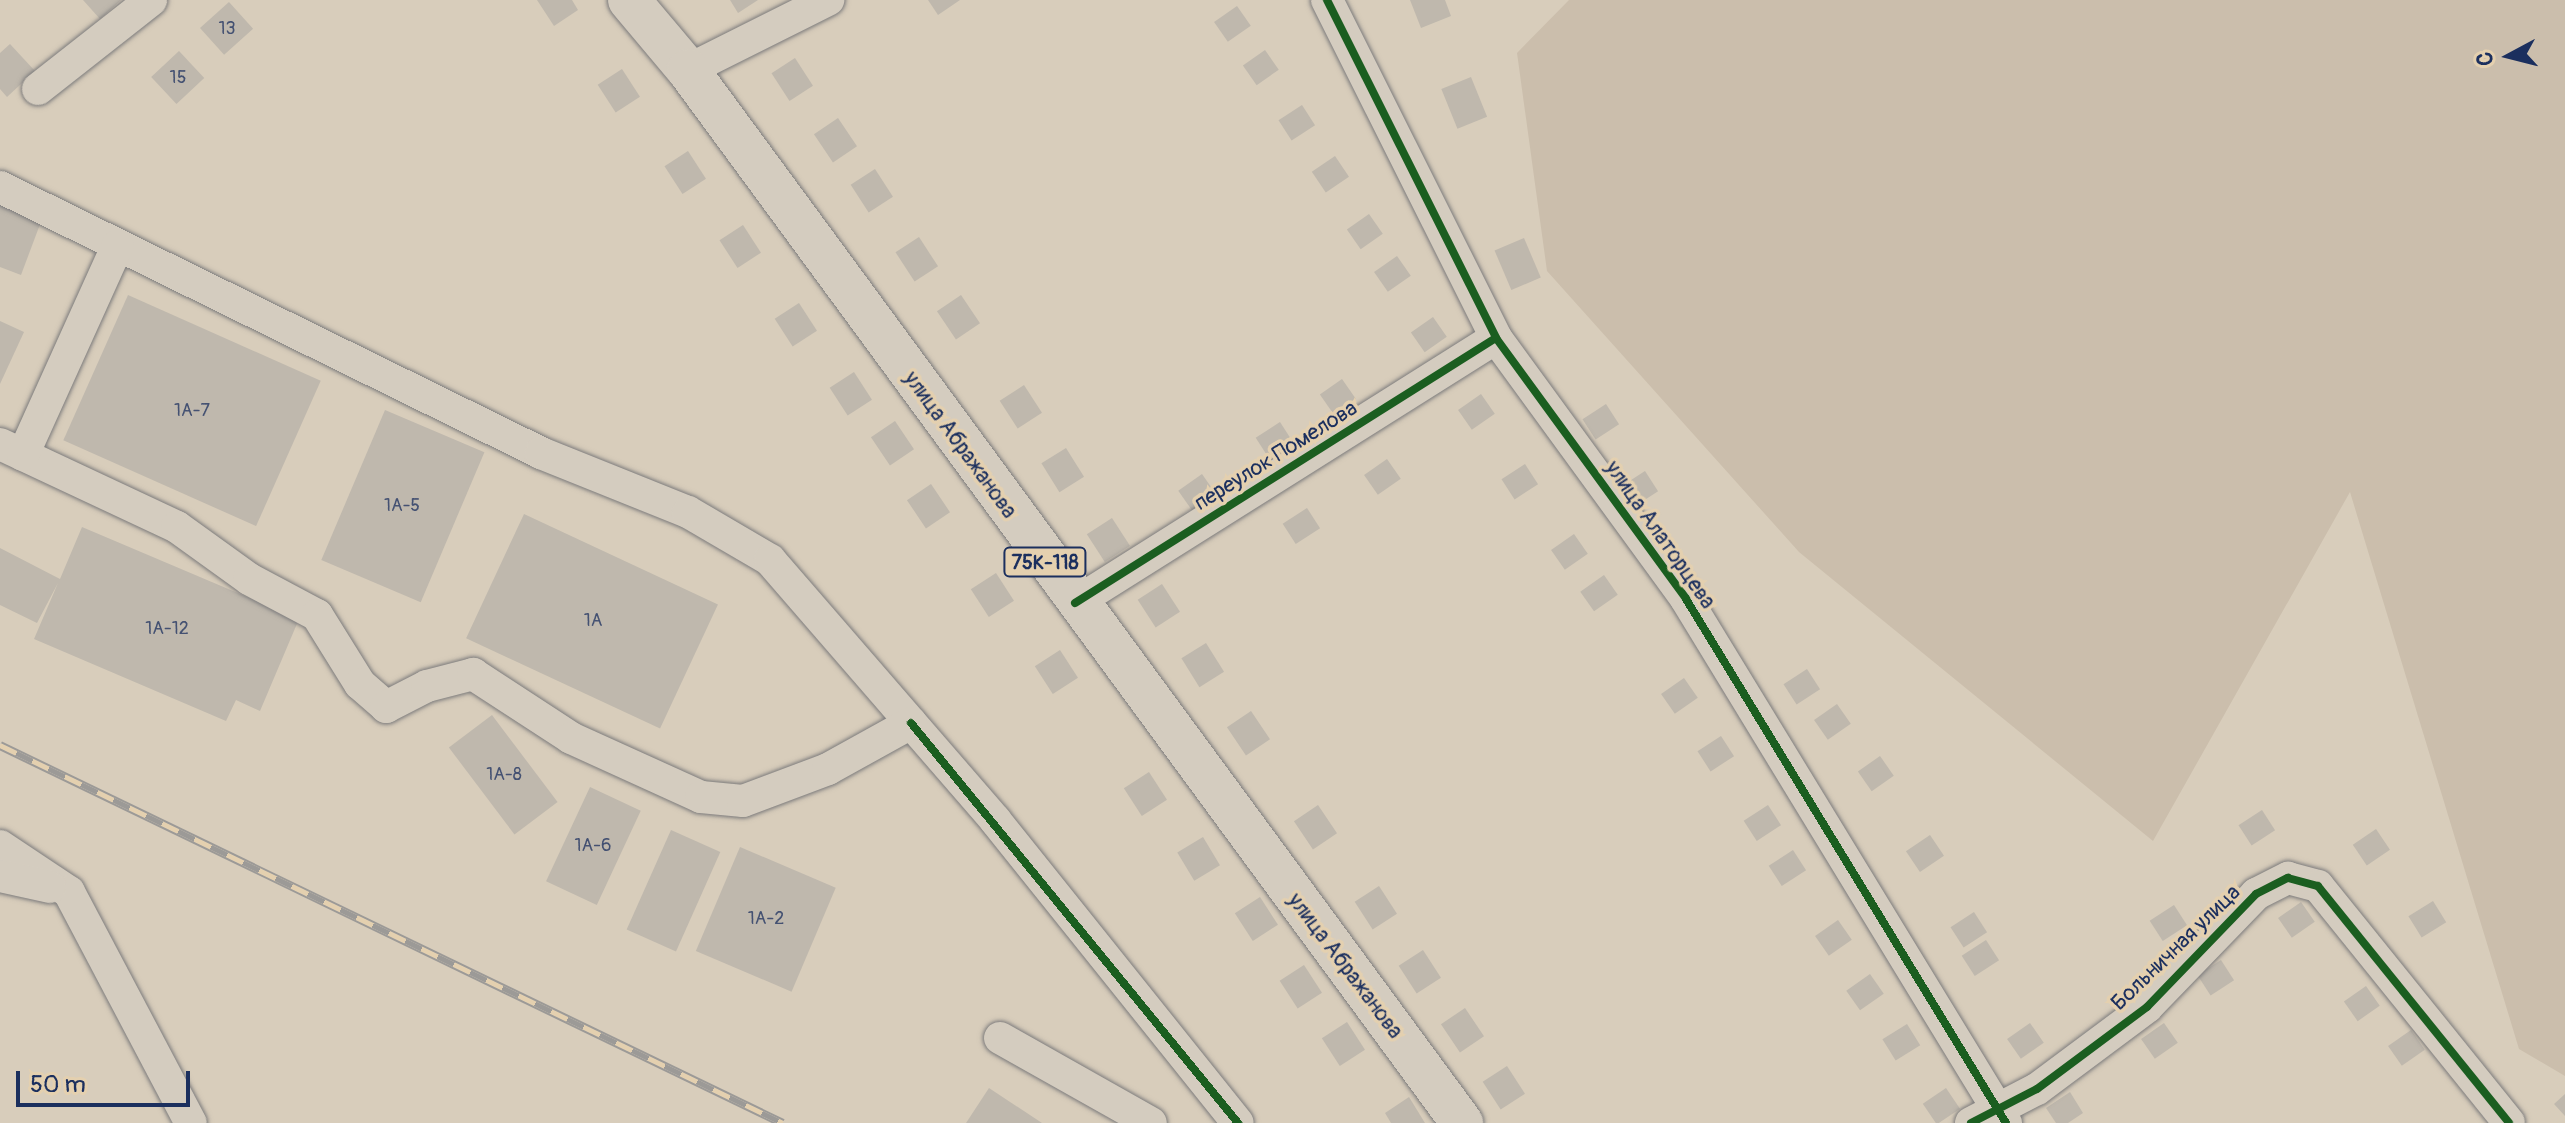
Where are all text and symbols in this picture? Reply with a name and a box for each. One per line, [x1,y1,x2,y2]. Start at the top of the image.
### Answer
north arrow [2469,16,2549,96]
house number: 13 [218,18,236,40]
text: С [2470,50,2500,67]
house number: 15 [170,67,186,89]
street label: улица Абражанова [898,366,1022,524]
street label: переулок Помелова [1190,395,1362,517]
house number: 1А-7 [174,400,210,422]
street label: улица Алаторцева [1599,456,1721,614]
house number: 1А-5 [384,495,420,517]
road number: 75К-118 [1003,546,1087,578]
house number: 1А [584,610,602,632]
house number: 1А-12 [145,618,189,640]
house number: 1А-8 [486,764,522,786]
house number: 1А-6 [575,835,611,857]
street label: Больничная улица [2106,880,2246,1016]
street label: улица Абражанова [1282,888,1408,1044]
house number: 1А-2 [748,908,784,930]
scale bar [20,1055,194,1105]
text: 50 m [30,1070,86,1099]

